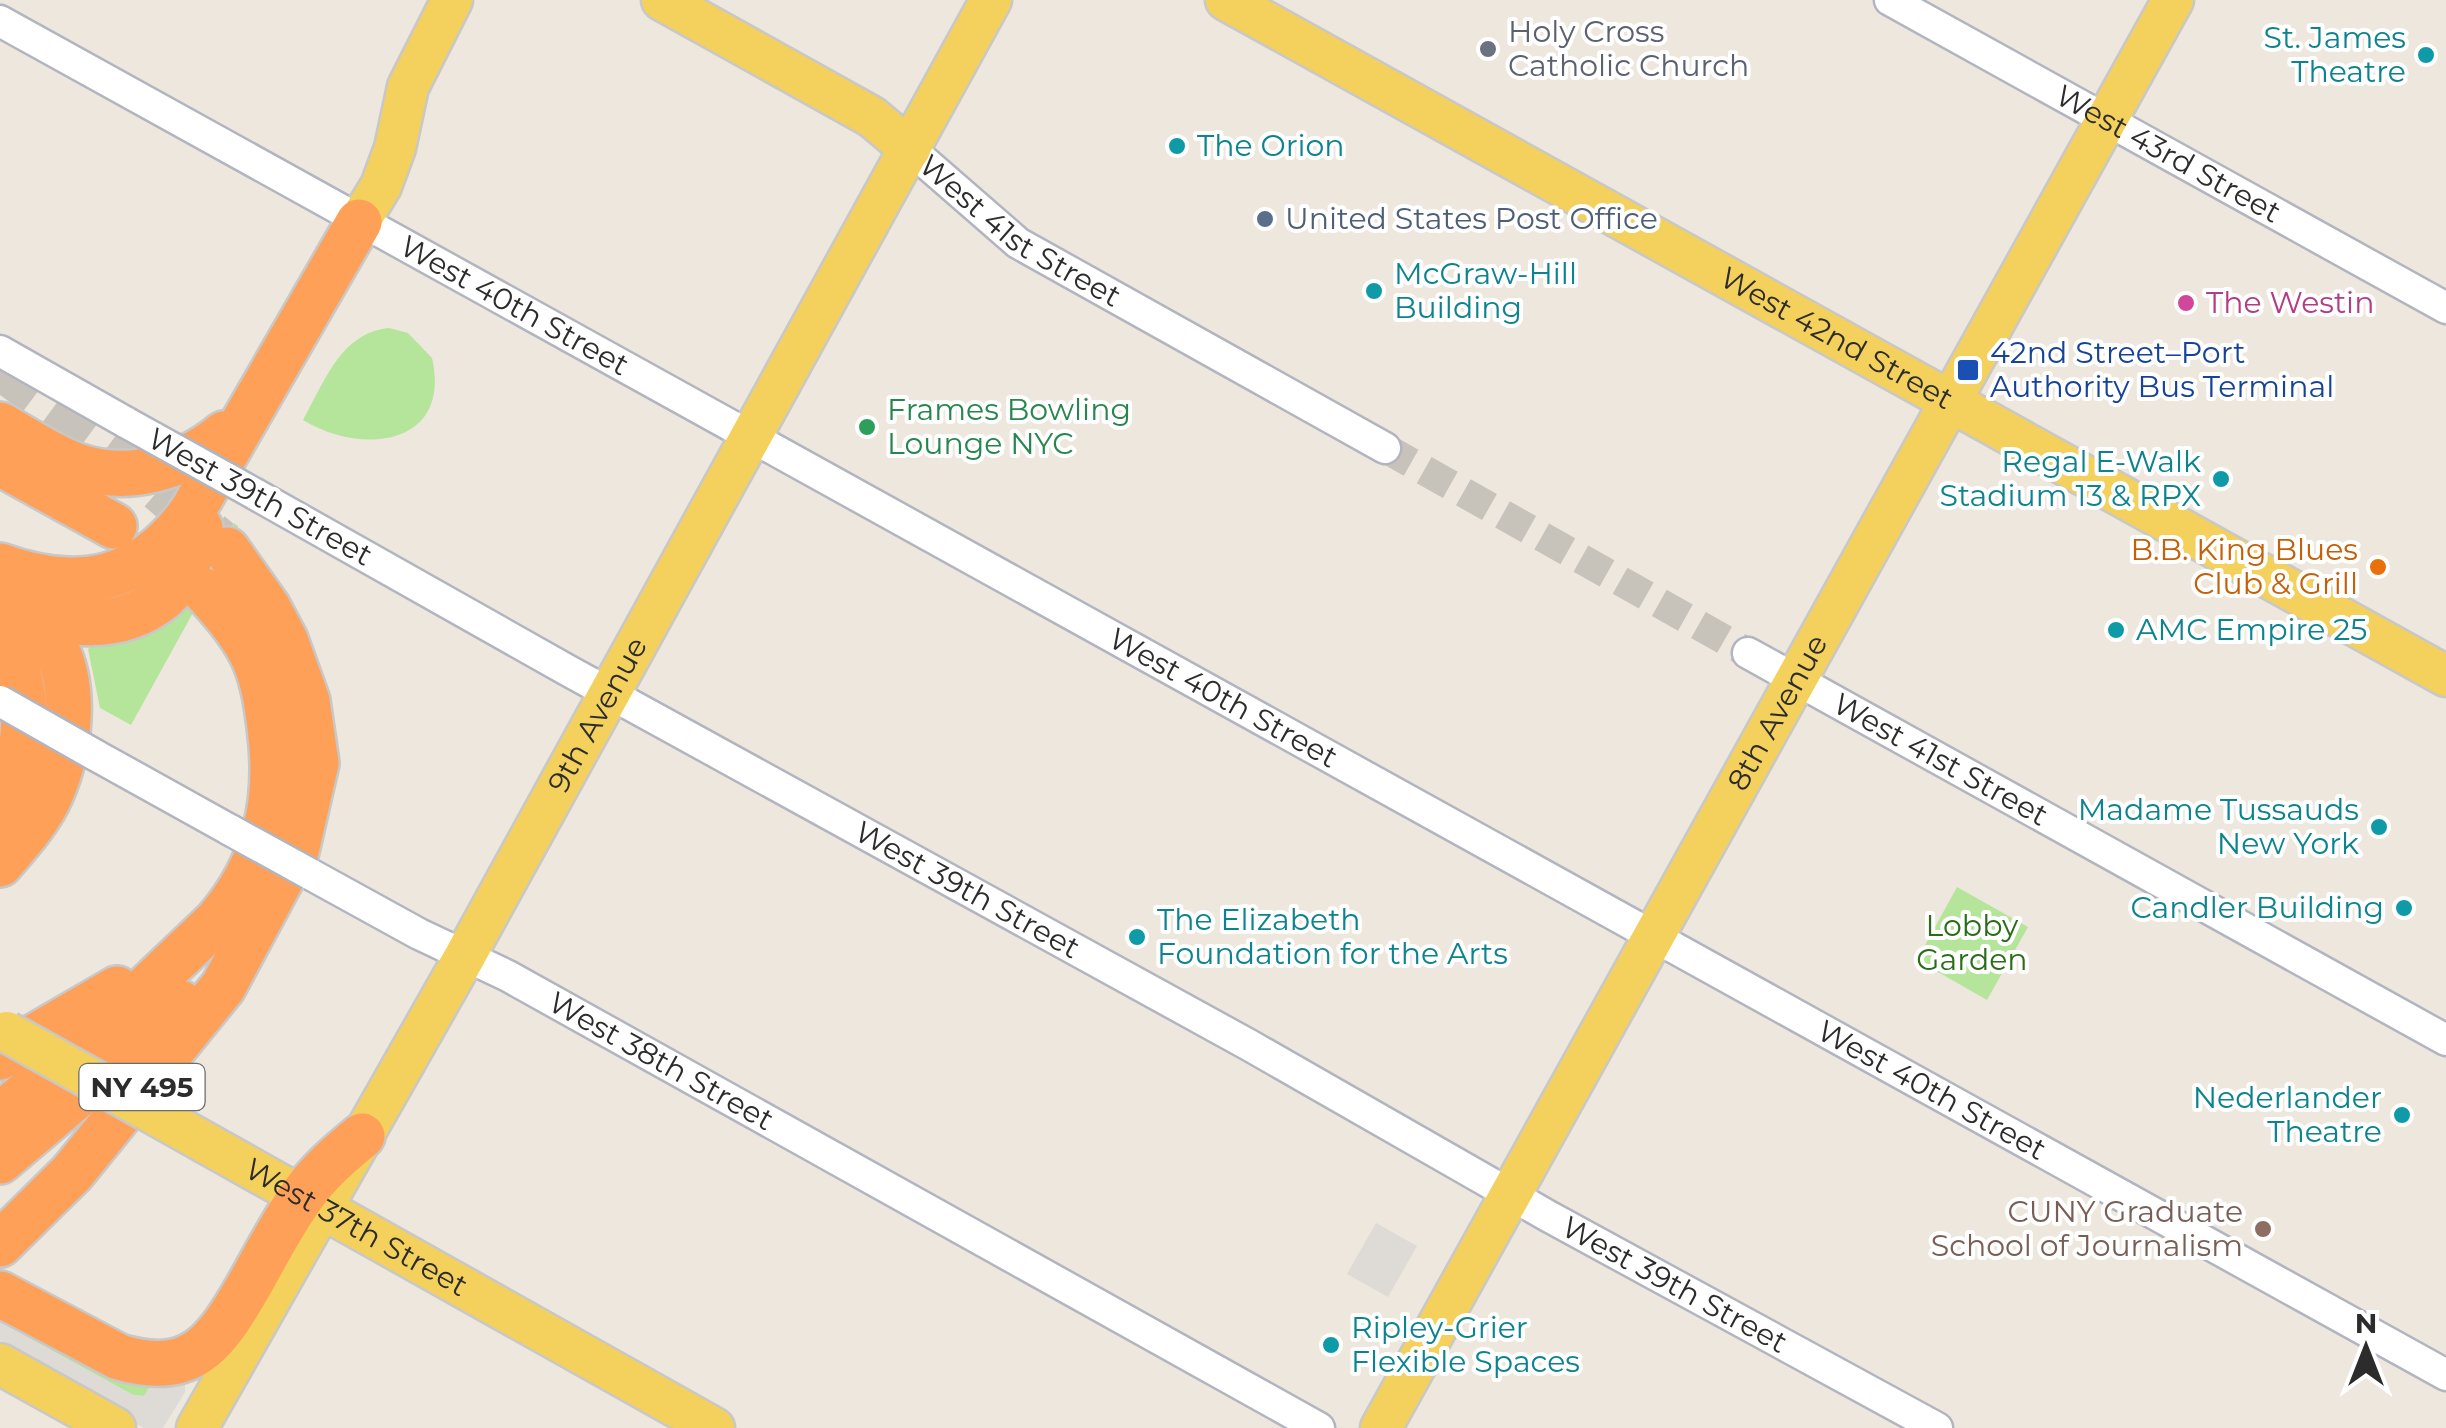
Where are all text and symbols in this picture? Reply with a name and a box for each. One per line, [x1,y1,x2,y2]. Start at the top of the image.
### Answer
place label: Holy Cross Catholic Church [1508,13,1749,84]
place label: St. James Theatre [2264,19,2406,90]
marker: Holy Cross Catholic Church [1477,38,1499,60]
marker: St. James Theatre [2415,44,2437,66]
street label: West 43rd Street [2049,77,2287,231]
place label: The Orion [1197,127,1345,164]
marker: The Orion [1166,135,1188,157]
street label: West 41st Street [912,147,1127,315]
place label: United States Post Office [1285,200,1658,237]
marker: United States Post Office [1254,208,1276,230]
street label: West 40th Street [394,227,635,383]
place label: McGraw-Hill Building [1394,255,1577,326]
street label: West 42nd Street [1714,259,1960,417]
marker: McGraw-Hill Building [1363,280,1385,302]
place label: The Westin [2206,284,2374,321]
marker: The Westin [2175,292,2197,314]
place label: 42nd Street–Port Authority Bus Terminal [1990,334,2334,405]
marker: 42nd Street–Port Authority Bus Terminal [1955,357,1981,383]
place label: Frames Bowling Lounge NYC [887,391,1131,462]
marker: Frames Bowling Lounge NYC [856,416,878,438]
street label: West 39th Street [142,420,379,574]
place label: Regal E-Walk Stadium 13 & RPX [1939,443,2201,514]
marker: Regal E-Walk Stadium 13 & RPX [2210,468,2232,490]
place label: B.B. King Blues Club & Grill [2130,531,2358,602]
marker: B.B. King Blues Club & Grill [2367,556,2389,578]
place label: AMC Empire 25 [2136,611,2367,648]
marker: AMC Empire 25 [2105,619,2127,641]
street label: West 40th Street [1103,620,1344,776]
street label: 8th Avenue [1719,628,1835,797]
street label: 9th Avenue [540,630,655,799]
street label: West 41st Street [1827,685,2055,834]
place label: Madame Tussauds New York [2078,791,2359,862]
street label: West 39th Street [849,813,1086,966]
marker: Madame Tussauds New York [2368,816,2390,838]
place label: Candler Building [2130,889,2384,926]
marker: Candler Building [2393,897,2415,919]
place label: The Elizabeth Foundation for the Arts [1157,901,1508,972]
park label: Lobby Garden [1916,907,2028,978]
marker: The Elizabeth Foundation for the Arts [1126,926,1148,948]
street label: West 38th Street [542,983,780,1138]
street label: West 40th Street [1811,1012,2053,1168]
road number: NY 495 [80,1064,204,1110]
place label: Nederlander Theatre [2193,1079,2382,1150]
marker: Nederlander Theatre [2391,1104,2413,1126]
street label: West 37th Street [239,1150,474,1304]
place label: CUNY Graduate School of Journalism [1931,1193,2243,1264]
street label: West 39th Street [1556,1208,1794,1361]
marker: CUNY Graduate School of Journalism [2252,1218,2274,1240]
north arrow [2316,1298,2416,1398]
text: N [2355,1306,2377,1340]
place label: Ripley-Grier Flexible Spaces [1351,1309,1580,1380]
marker: Ripley-Grier Flexible Spaces [1320,1334,1342,1356]

